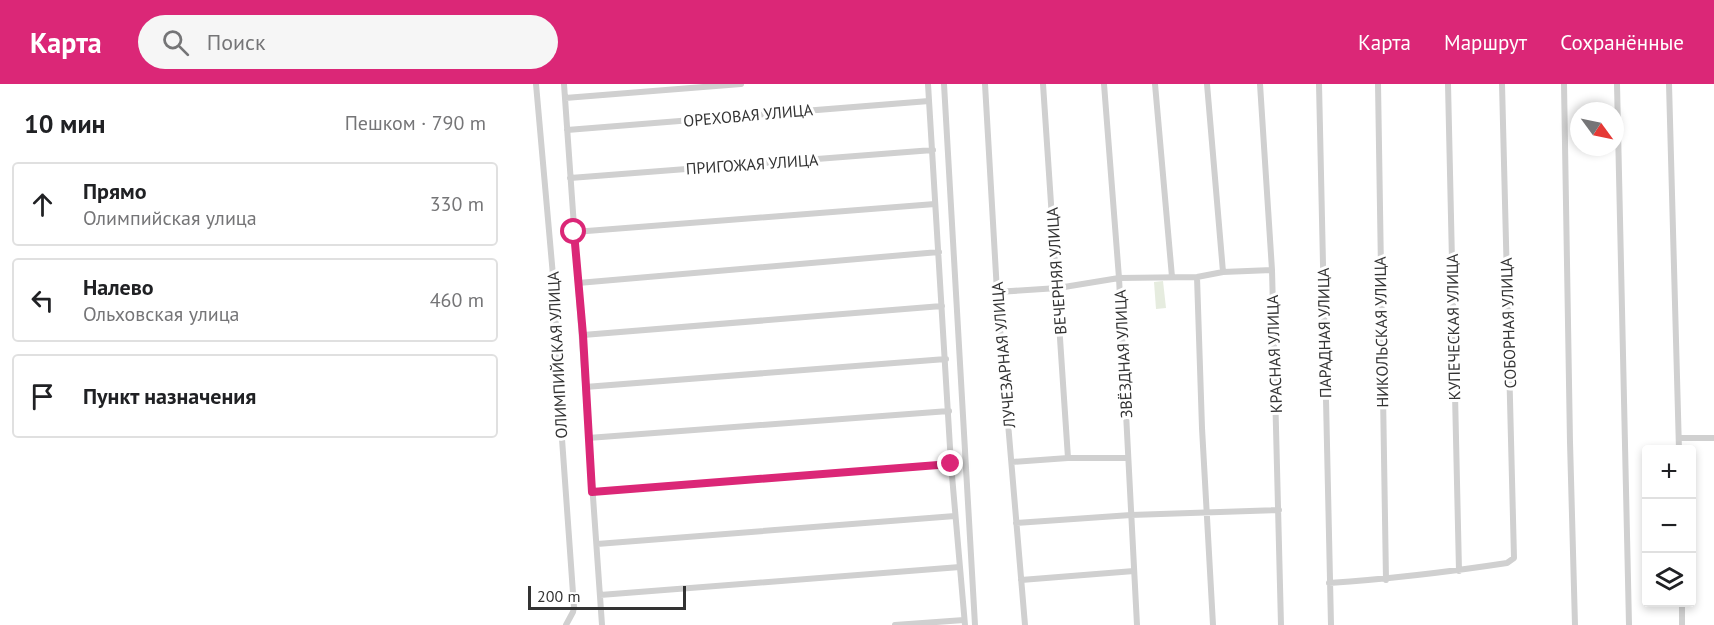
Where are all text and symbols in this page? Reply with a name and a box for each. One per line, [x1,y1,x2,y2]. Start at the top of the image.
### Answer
search box [138,15,558,69]
text: Карта [30,24,102,61]
icon: search [159,26,192,59]
text: Поиск [207,28,266,56]
text: Карта [1358,29,1411,56]
text: Маршрут [1444,29,1527,56]
text: Сохранённые [1560,29,1684,56]
street label: ОРЕХОВАЯ УЛИЦА [682,99,814,131]
north arrow [1570,102,1624,156]
text: 10 мин [24,107,106,140]
text: Пешком · 790 m [345,110,486,136]
street label: ПРИГОЖАЯ УЛИЦА [685,149,819,179]
text: Прямо [83,177,146,205]
icon: ahead [26,188,59,221]
text: 330 m [430,191,484,217]
text: Олимпийская улица [83,205,257,231]
street label: ВЕЧЕРНЯЯ УЛИЦА [1042,206,1070,335]
route start [560,218,586,244]
street label: КУПЕЧЕСКАЯ УЛИЦА [1442,253,1464,401]
street label: НИКОЛЬСКАЯ УЛИЦА [1370,256,1392,408]
street label: СОБОРНАЯ УЛИЦА [1496,257,1520,389]
street label: ПАРАДНАЯ УЛИЦА [1313,267,1335,398]
street label: ОЛИМПИЙСКАЯ УЛИЦА [543,270,571,439]
text: Налево [83,273,154,301]
street label: ЛУЧЕЗАРНАЯ УЛИЦА [987,280,1019,430]
icon: left [26,284,59,317]
text: 460 m [430,287,484,313]
street label: ЗВЁЗДНАЯ УЛИЦА [1110,289,1136,419]
street label: КРАСНАЯ УЛИЦА [1262,294,1286,414]
text: Ольховская улица [83,301,240,327]
icon: arrive [26,380,59,413]
text: Пункт назначения [83,382,256,410]
map controls [1642,445,1696,607]
button: + [1642,445,1696,499]
route end [937,450,963,476]
button: − [1642,499,1696,553]
button: layers [1642,553,1696,607]
scale bar [528,583,686,610]
text: 200 m [537,586,580,606]

